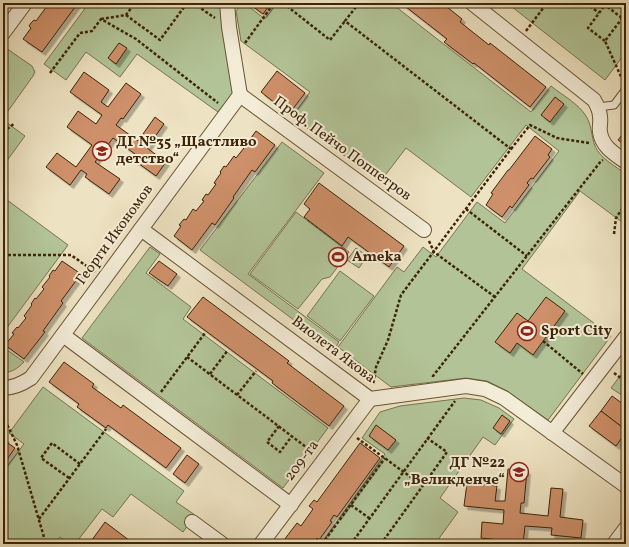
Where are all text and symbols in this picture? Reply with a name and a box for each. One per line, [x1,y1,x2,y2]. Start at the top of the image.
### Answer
street label: Проф. Пейчо Поппетров [269,92,415,206]
place label: ДГ №35 „Щастливо детство“ [116,132,257,170]
school or university icon: ДГ №35 „Щастливо детство“ [91,140,113,162]
street label: Георги Икономов [71,180,159,290]
sports icon: Ameka [327,246,349,268]
place label: Ameka [352,247,402,268]
street label: Виолета Якова [287,311,379,389]
sports icon: Sport City [516,320,538,342]
place label: Sport City [541,321,613,342]
street label: 209-та [280,436,324,486]
place label: ДГ №22 „Великденче“ [404,453,505,491]
school or university icon: ДГ №22 „Великденче“ [508,461,530,483]

